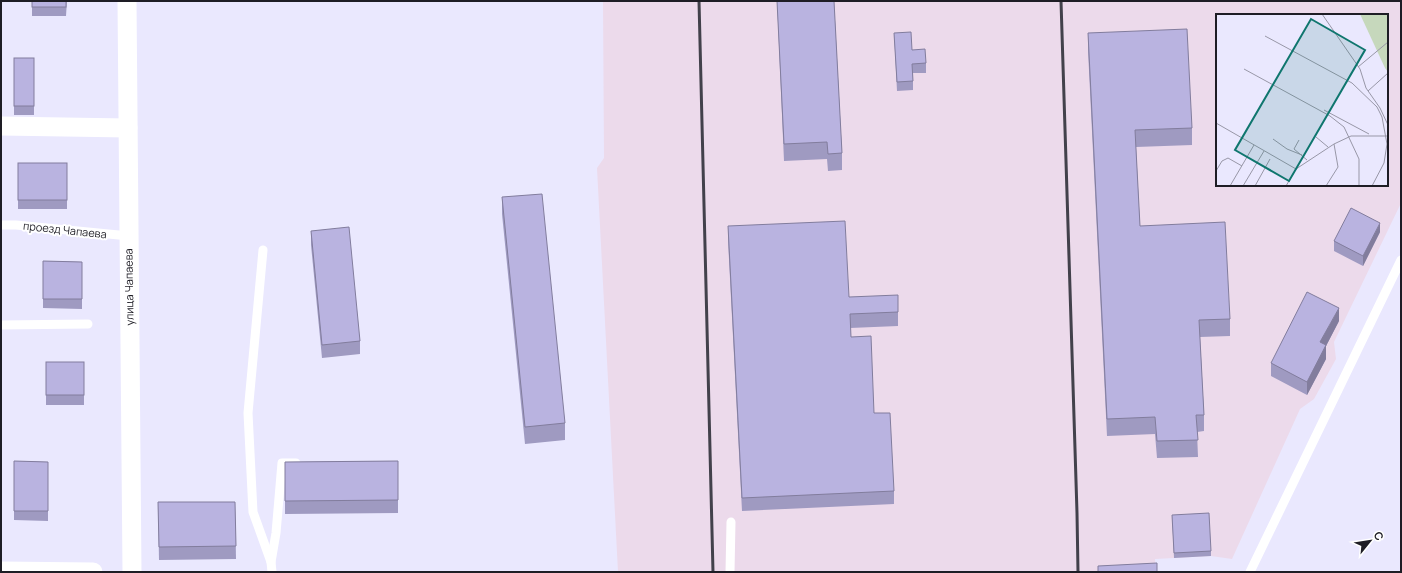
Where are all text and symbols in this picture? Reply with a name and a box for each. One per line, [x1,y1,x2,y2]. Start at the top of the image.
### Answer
inset map [1216,14,1388,186]
street label: проезд Чапаева [23,218,108,241]
street label: улица Чапаева [120,248,137,326]
north arrow [1350,521,1390,561]
text: С [1371,528,1388,543]

